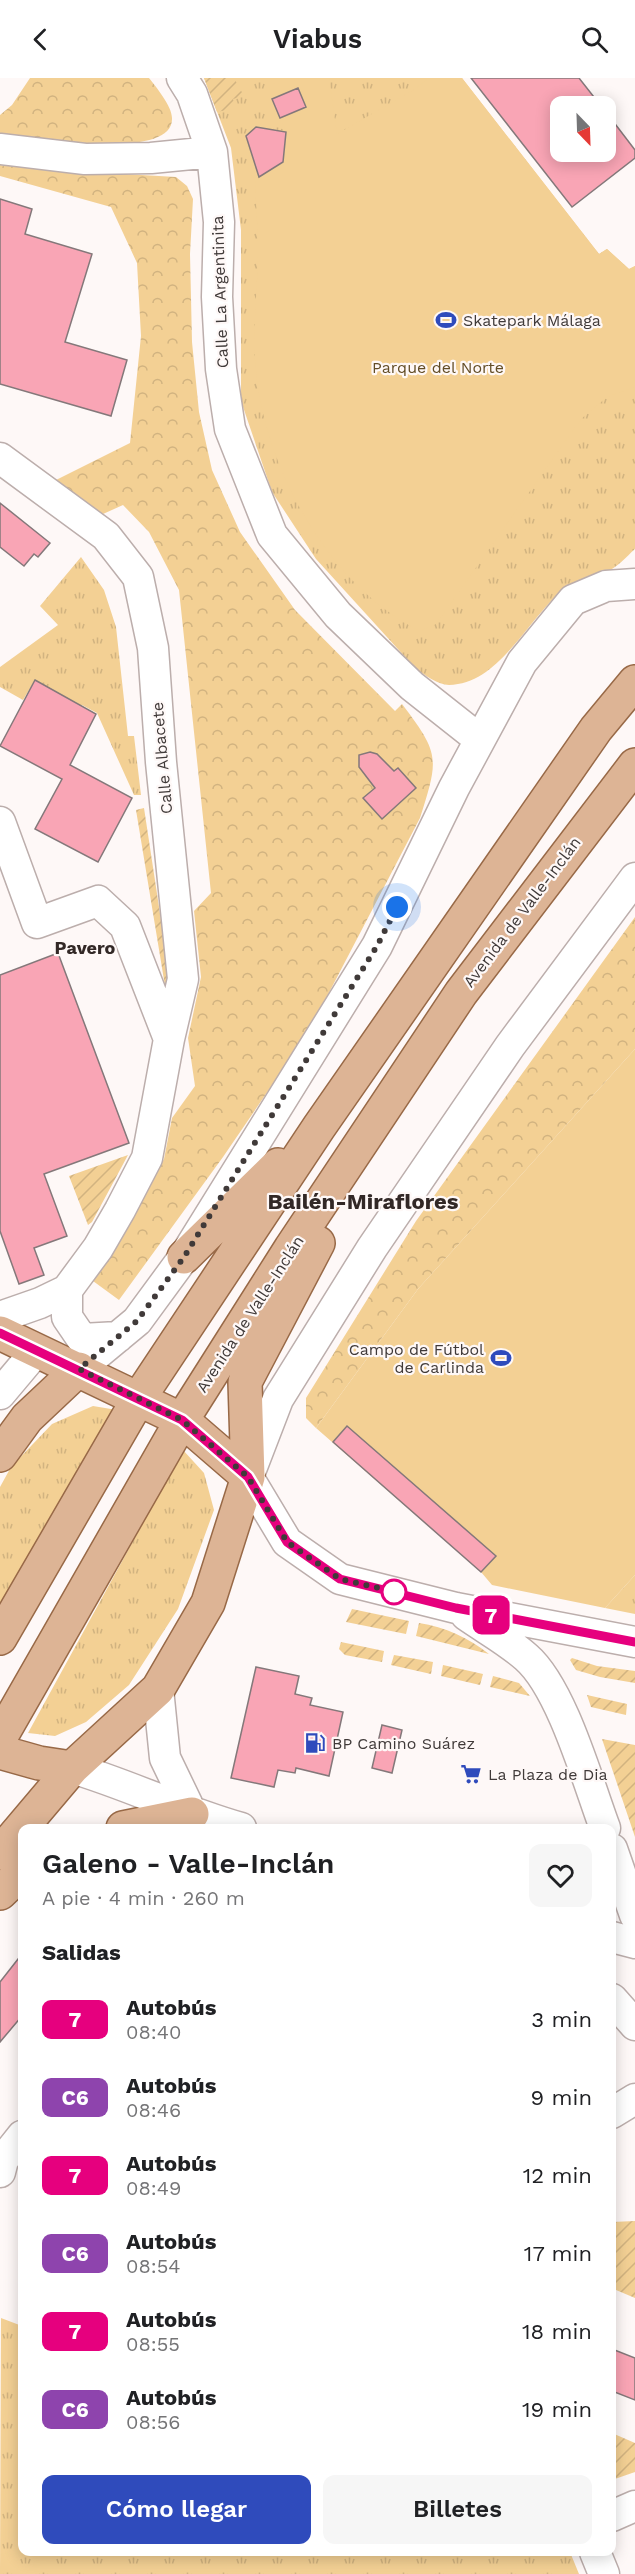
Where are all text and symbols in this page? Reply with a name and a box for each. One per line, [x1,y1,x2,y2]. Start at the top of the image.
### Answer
icon: back [24,23,57,56]
text: Viabus [273,23,362,55]
icon: search [578,23,611,56]
north arrow [550,96,616,162]
map controls [550,96,616,162]
street label: Calle La Argentinita [208,215,232,369]
sports icon: Skatepark Málaga [434,308,458,332]
place label: Skatepark Málaga [463,311,601,330]
park label: Parque del Norte [372,358,504,377]
street label: Calle Albacete [148,701,176,815]
street label: Avenida de Valle-Inclán [459,833,585,991]
your location [382,892,412,922]
district label: Pavero [55,937,116,958]
district label: Bailén-Miraflores [267,1189,459,1214]
street label: Avenida de Valle-Inclán [192,1232,308,1396]
place label: Campo de Fútbol de Carlinda [349,1340,484,1377]
sports icon: Campo de Fútbol de Carlinda [489,1346,513,1370]
unlabelled marker [381,1579,407,1605]
line badge: 7 [472,1596,510,1634]
text: 7 [485,1603,497,1628]
fuel station icon: BP Camino Suárez [303,1731,327,1755]
place label: BP Camino Suárez [332,1734,475,1753]
supermarket icon: La Plaza de Dia [459,1762,483,1786]
place label: La Plaza de Dia [488,1765,608,1784]
button: heart [529,1844,592,1907]
text: Galeno - Valle-Inclán [42,1847,334,1880]
text: A pie · 4 min · 260 m [42,1886,245,1910]
text: Salidas [42,1940,121,1965]
text: Autobús [126,1995,216,2020]
text: 7 [69,2007,81,2032]
text: 3 min [531,2007,592,2032]
text: 08:40 [126,2020,181,2044]
text: Autobús [126,2073,216,2098]
text: C6 [61,2085,89,2110]
text: 9 min [530,2085,592,2110]
text: 08:46 [126,2098,181,2122]
text: Autobús [126,2151,216,2176]
text: 7 [69,2163,81,2188]
text: 12 min [523,2163,592,2188]
text: 08:49 [126,2176,181,2200]
text: Autobús [126,2229,216,2254]
text: C6 [61,2241,89,2266]
text: 17 min [524,2241,592,2266]
text: 08:54 [126,2254,181,2278]
text: Autobús [126,2307,216,2332]
text: 7 [69,2319,81,2344]
text: 18 min [522,2319,592,2344]
text: 08:55 [126,2332,180,2356]
text: Autobús [126,2385,216,2410]
text: C6 [61,2397,89,2422]
text: 19 min [522,2397,592,2422]
text: 08:56 [126,2410,180,2434]
button: Cómo llegar [42,2475,311,2544]
button: Billetes [323,2475,592,2544]

